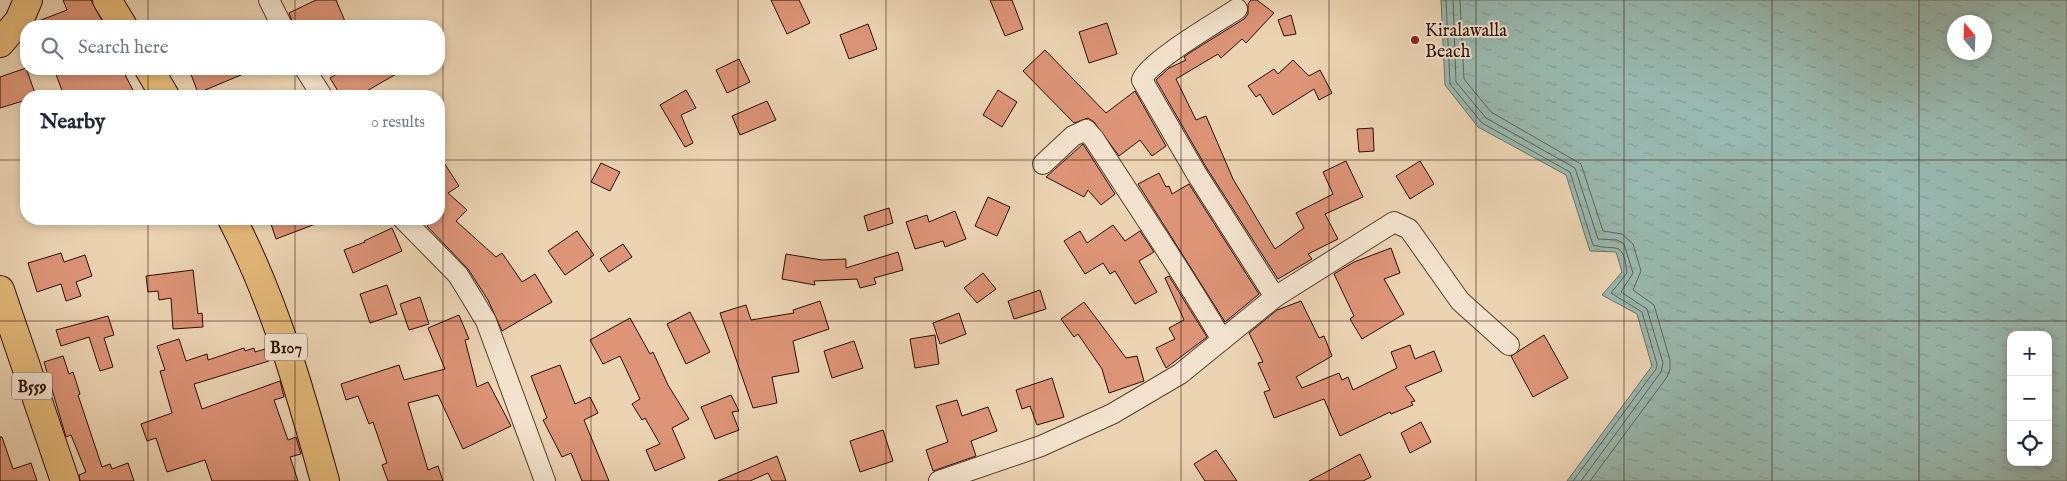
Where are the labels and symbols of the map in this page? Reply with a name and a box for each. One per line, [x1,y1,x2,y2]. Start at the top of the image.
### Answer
north arrow [1947,15,1992,60]
place label: Kiralawalla Beach [1425,20,1507,64]
marker: Kiralawalla Beach [1409,34,1421,46]
road number: B107 [265,334,307,361]
road number: B559 [12,372,52,400]

